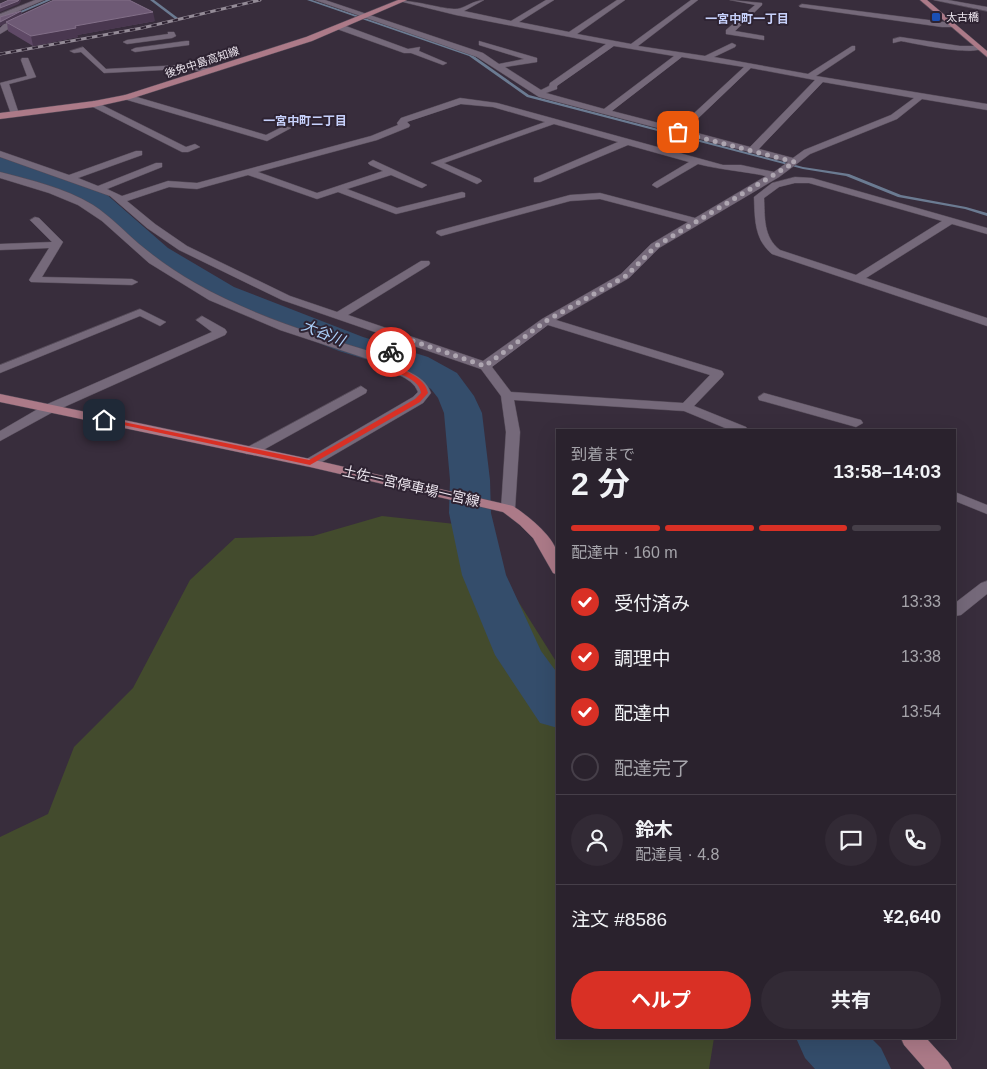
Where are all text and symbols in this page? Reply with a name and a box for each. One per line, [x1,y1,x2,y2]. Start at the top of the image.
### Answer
marker: 太古橋 [930,11,942,23]
place label: 太古橋 [946,11,979,23]
district label: 一宮中町一丁目 [705,12,789,26]
street label: 後免中島高知線 [164,44,240,80]
pin [657,111,699,153]
district label: 一宮中町二丁目 [263,114,347,128]
icon: bag [664,118,692,146]
water label: 大谷川 [299,316,349,350]
courier [366,327,416,377]
icon: bike [377,338,405,366]
pin [83,399,125,441]
icon: home [90,406,118,434]
text: 到着まで [571,446,635,463]
text: 13:58–14:03 [833,461,941,482]
street label: 土佐一宮停車場一宮線 [341,462,481,510]
text: 2 分 [571,466,630,502]
text: 配達中 · 160 m [571,544,678,561]
icon: check [571,588,599,616]
text: 受付済み [614,593,690,614]
text: 13:33 [901,593,941,610]
icon: check [571,643,599,671]
text: 調理中 [614,648,671,669]
text: 13:38 [901,648,941,665]
icon: check [571,698,599,726]
text: 配達中 [614,703,671,724]
text: 13:54 [901,703,941,720]
text: 配達完了 [614,758,690,779]
button: person [571,814,623,866]
button: chat [825,814,877,866]
button: phone [889,814,941,866]
text: 鈴木 [635,819,673,840]
text: 配達員 · 4.8 [635,846,719,863]
text: ¥2,640 [883,906,941,927]
text: 注文 #8586 [571,909,667,930]
button: ヘルプ [571,971,751,1029]
button: 共有 [761,971,941,1029]

